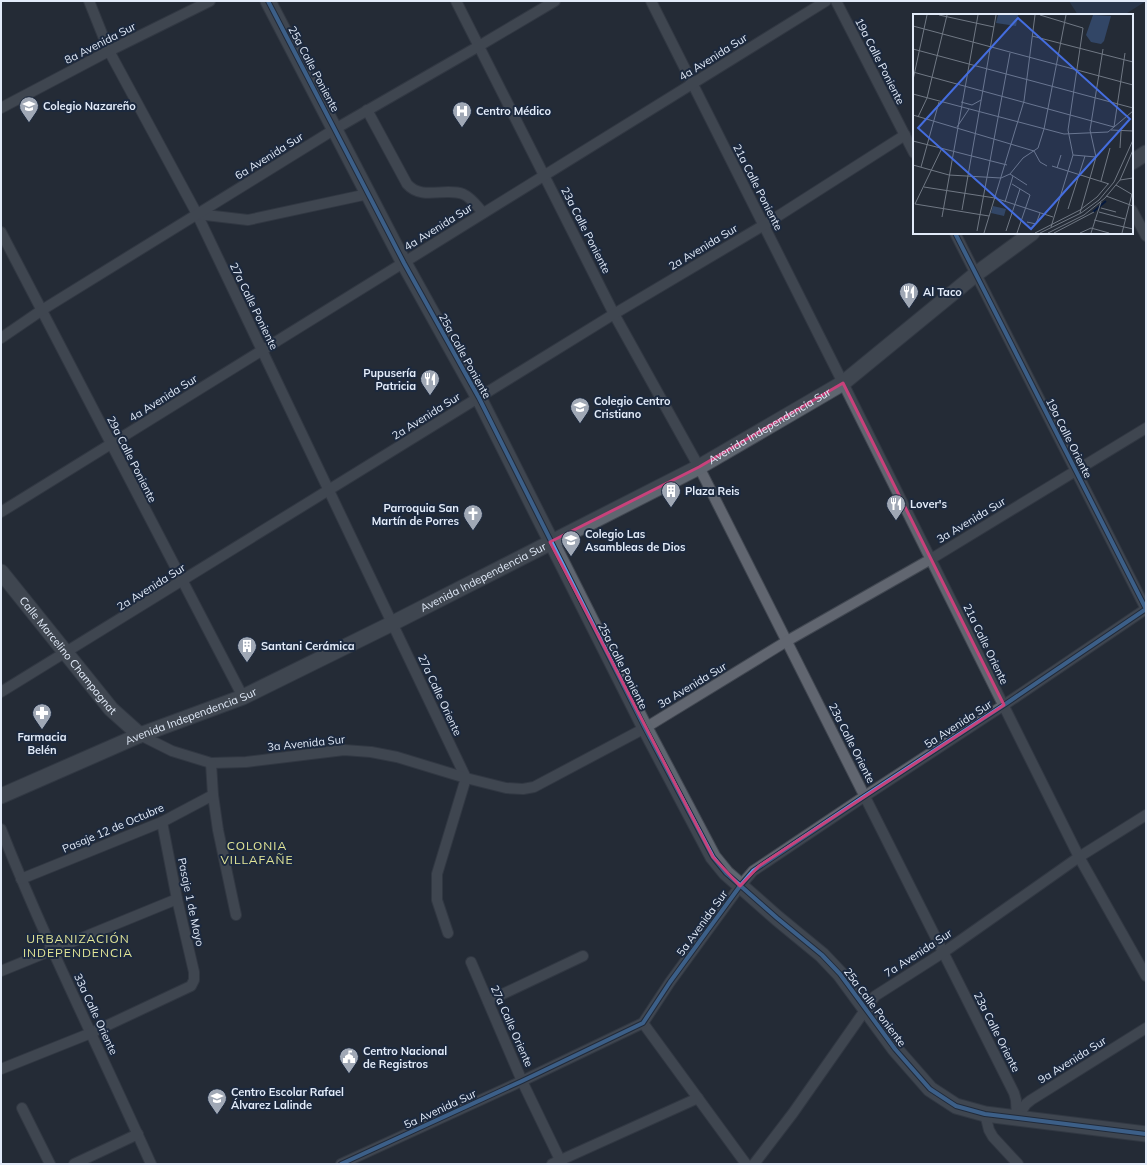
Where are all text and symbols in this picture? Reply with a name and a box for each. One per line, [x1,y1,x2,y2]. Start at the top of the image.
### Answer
inset map [913,14,1133,234]
street label: 19a Calle Poniente [852,15,908,107]
street label: 8a Avenida Sur [62,19,138,67]
street label: 25a Calle Poniente [285,24,343,114]
street label: 4a Avenida Sur [676,30,750,84]
school or university icon: Colegio Nazareño [18,95,40,123]
place label: Colegio Nazareño [43,99,136,113]
hospital icon: Centro Médico [451,100,473,128]
place label: Centro Médico [476,104,551,118]
street label: 6a Avenida Sur [232,129,306,183]
street label: 21a Calle Poniente [730,141,786,233]
street label: 23a Calle Poniente [558,184,614,276]
street label: 4a Avenida Sur [401,200,475,254]
street label: 2a Avenida Sur [666,221,740,273]
street label: 27a Calle Poniente [227,260,281,352]
restaurant icon: Al Taco [898,281,920,309]
place label: Al Taco [923,285,962,299]
street label: 25a Calle Poniente [436,311,494,401]
place label: Pupusería Patricia [363,366,416,393]
restaurant icon: Pupusería Patricia [419,368,441,396]
street label: 4a Avenida Sur [126,371,200,425]
street label: Avenida Independencia Sur [706,385,833,467]
street label: 2a Avenida Sur [389,389,463,443]
place label: Colegio Centro Cristiano [594,394,671,421]
school or university icon: Colegio Centro Cristiano [569,396,591,424]
street label: 19a Calle Oriente [1043,396,1095,480]
street label: 29a Calle Poniente [104,413,160,505]
building icon: Plaza Reis [660,480,682,508]
place label: Plaza Reis [685,484,740,498]
restaurant icon: Lover's [885,493,907,521]
street label: 3a Avenida Sur [934,494,1008,546]
place label: Lover's [910,497,947,511]
place label: Parroquia San Martín de Porres [372,501,459,528]
church icon: Parroquia San Martín de Porres [462,503,484,531]
place label: Colegio Las Asambleas de Dios [585,527,686,554]
school or university icon: Colegio Las Asambleas de Dios [560,529,582,557]
street label: Avenida Independencia Sur [418,539,548,615]
street label: 2a Avenida Sur [114,560,188,614]
street label: Calle Marcelino Champagnat [16,594,119,718]
street label: 21a Calle Oriente [960,601,1012,687]
street label: 25a Calle Poniente [595,620,651,712]
building icon: Santani Cerámica [236,635,258,663]
place label: Santani Cerámica [261,639,355,653]
street label: 27a Calle Oriente [415,652,465,738]
street label: 3a Avenida Sur [655,659,729,711]
street label: Avenida Independencia Sur [123,684,259,748]
street label: 5a Avenida Sur [922,697,994,751]
street label: 23a Calle Oriente [826,701,878,785]
pharmacy icon: Farmacia Belén [31,702,53,730]
place label: Farmacia Belén [17,730,67,757]
street label: 3a Avenida Sur [267,732,345,754]
street label: Pasaje 12 de Octubre [60,800,166,856]
district label: COLONIA VILLAFAÑE [220,838,294,867]
street label: Pasaje 1 de Mayo [175,857,207,947]
street label: 5a Avenida Sur [673,887,731,959]
street label: 7a Avenida Sur [882,926,954,980]
district label: URBANIZACIÓN INDEPENDENCIA [23,931,133,960]
street label: 25a Calle Poniente [841,965,909,1049]
street label: 33a Calle Oriente [71,971,121,1057]
street label: 27a Calle Oriente [488,983,536,1069]
street label: 23a Calle Oriente [971,990,1023,1074]
street label: 9a Avenida Sur [1035,1033,1109,1087]
place label: Centro Nacional de Registros [363,1044,447,1071]
public building icon: Centro Nacional de Registros [338,1046,360,1074]
place label: Centro Escolar Rafael Álvarez Lalinde [231,1085,344,1112]
street label: 5a Avenida Sur [402,1086,478,1132]
school or university icon: Centro Escolar Rafael Álvarez Lalinde [206,1087,228,1115]

